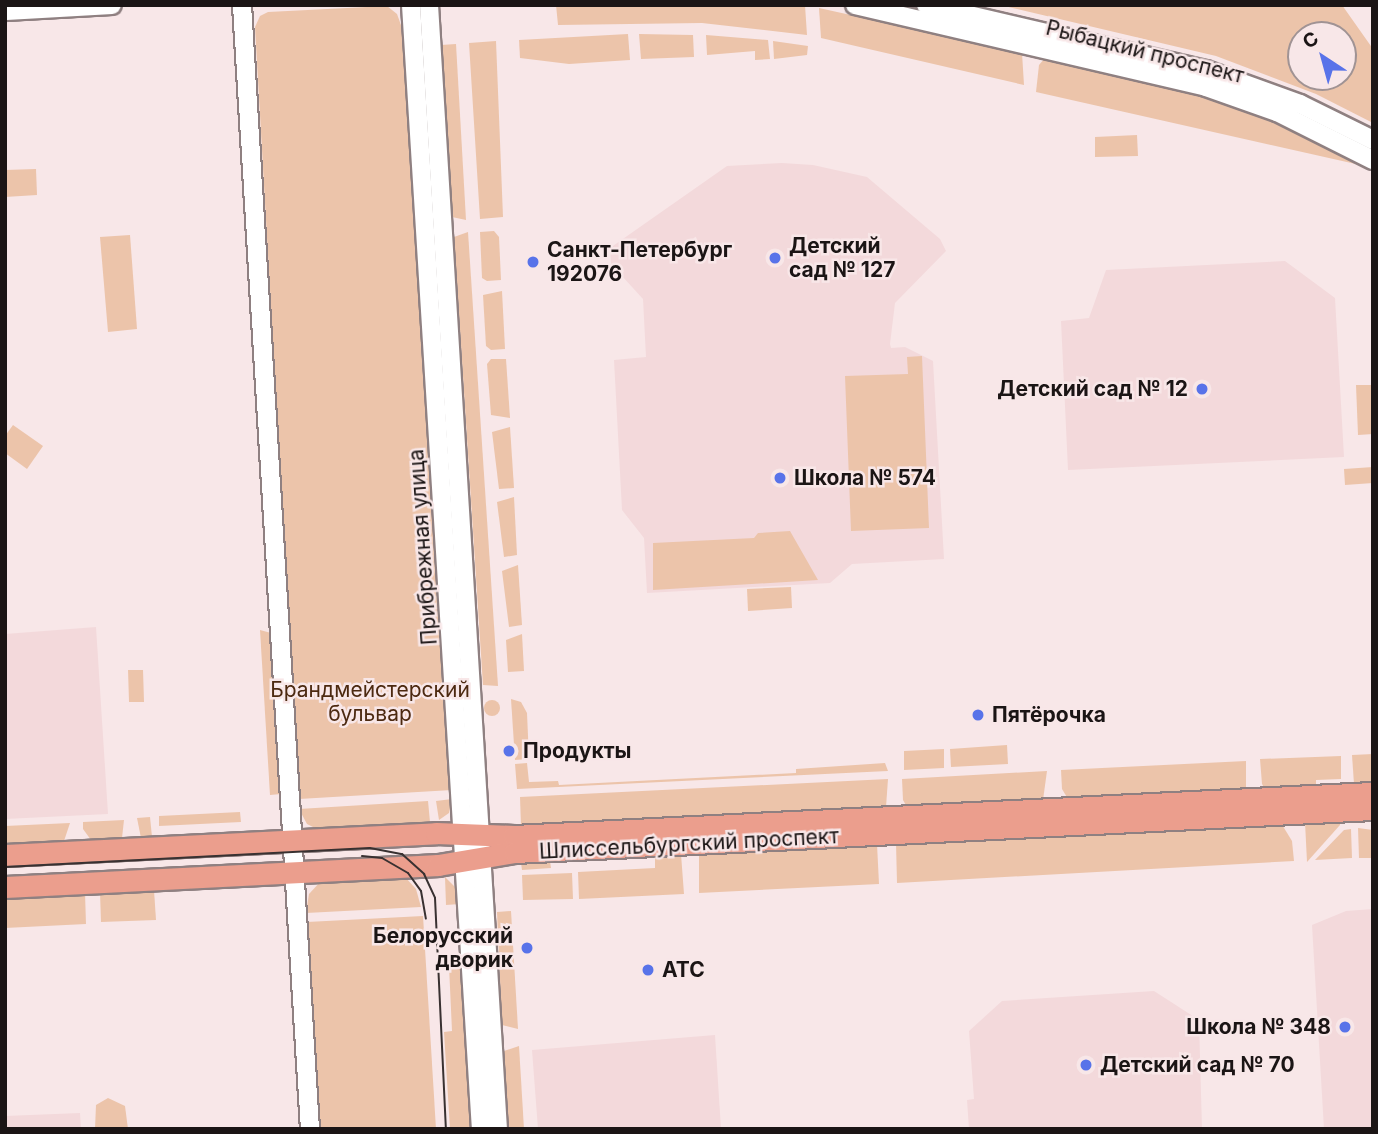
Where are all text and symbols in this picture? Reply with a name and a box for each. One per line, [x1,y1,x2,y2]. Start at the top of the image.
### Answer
street label: Рыбацкий проспект [1043,15,1247,89]
north arrow [1287,21,1357,91]
text: С [1298,27,1323,54]
place label: Детский сад № 127 [789,233,895,283]
place label: Санкт-Петербург 192076 [547,237,732,287]
marker: Детский сад № 127 [767,250,783,266]
marker: Санкт-Петербург 192076 [525,254,541,270]
place label: Детский сад № 12 [997,376,1188,402]
marker: Детский сад № 12 [1194,381,1210,397]
street label: Прибрежная улица [404,448,442,646]
place label: Школа № 574 [794,465,936,491]
marker: Школа № 574 [772,470,788,486]
park label: Брандмейстерский бульвар [270,677,470,727]
place label: Пятёрочка [992,702,1106,728]
marker: Пятёрочка [970,707,986,723]
place label: Продукты [523,738,632,764]
marker: Продукты [501,743,517,759]
street label: Шлиссельбургский проспект [538,824,840,864]
place label: Белорусский дворик [373,923,513,973]
marker: Белорусский дворик [519,940,535,956]
place label: АТС [662,957,705,983]
marker: АТС [640,962,656,978]
place label: Школа № 348 [1186,1014,1331,1040]
marker: Школа № 348 [1337,1019,1353,1035]
place label: Детский сад № 70 [1100,1052,1295,1078]
marker: Детский сад № 70 [1078,1057,1094,1073]

